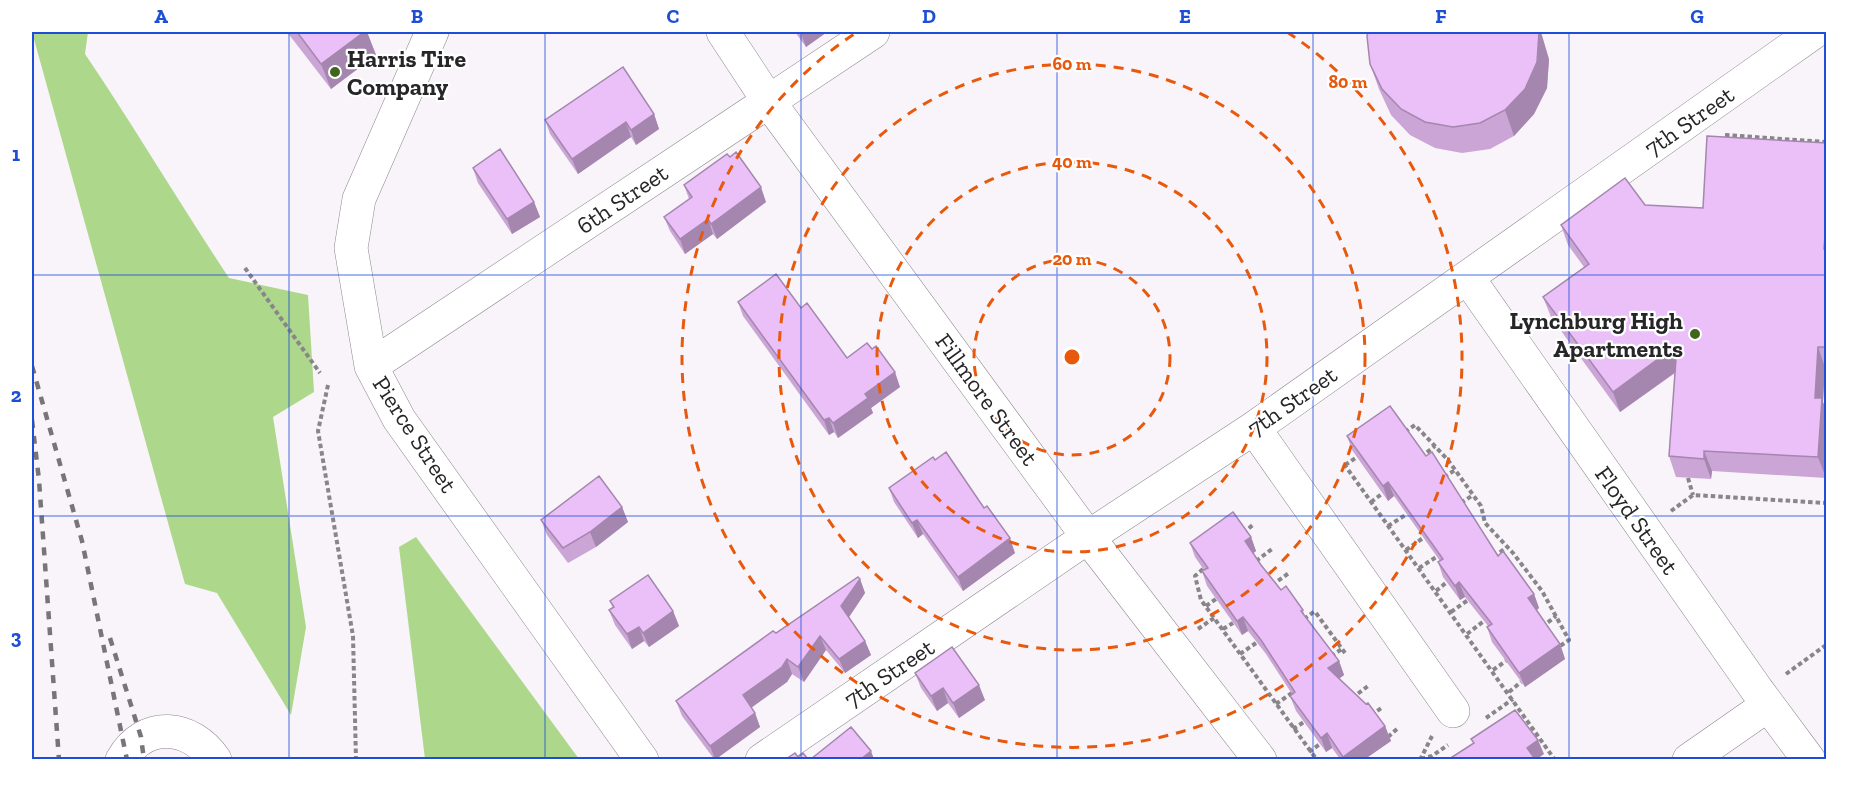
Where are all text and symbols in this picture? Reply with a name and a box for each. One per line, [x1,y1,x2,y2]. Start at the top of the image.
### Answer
text: A [154,4,168,28]
text: B [411,4,423,28]
text: C [667,4,680,28]
text: D [922,4,936,28]
text: E [1179,4,1191,28]
text: F [1435,4,1447,28]
text: G [1690,4,1704,28]
place label: Harris Tire Company [347,44,466,101]
text: 60 m [1052,53,1092,75]
marker: Harris Tire Company [328,65,342,79]
text: 80 m [1328,71,1368,93]
street label: 7th Street [1639,80,1739,162]
text: 1 [12,142,20,166]
text: 40 m [1052,151,1092,173]
street label: 6th Street [571,158,673,240]
text: 20 m [1052,248,1092,270]
place label: Lynchburg High Apartments [1510,306,1683,363]
street label: Fillmore Street [929,327,1045,471]
marker: Lynchburg High Apartments [1688,327,1702,341]
centre of rings [1062,347,1082,367]
street label: 7th Street [1242,360,1342,442]
street label: Pierce Street [367,370,463,498]
text: 2 [11,383,22,407]
street label: Floyd Street [1589,460,1685,580]
text: 3 [11,625,22,649]
street label: 7th Street [839,632,940,714]

